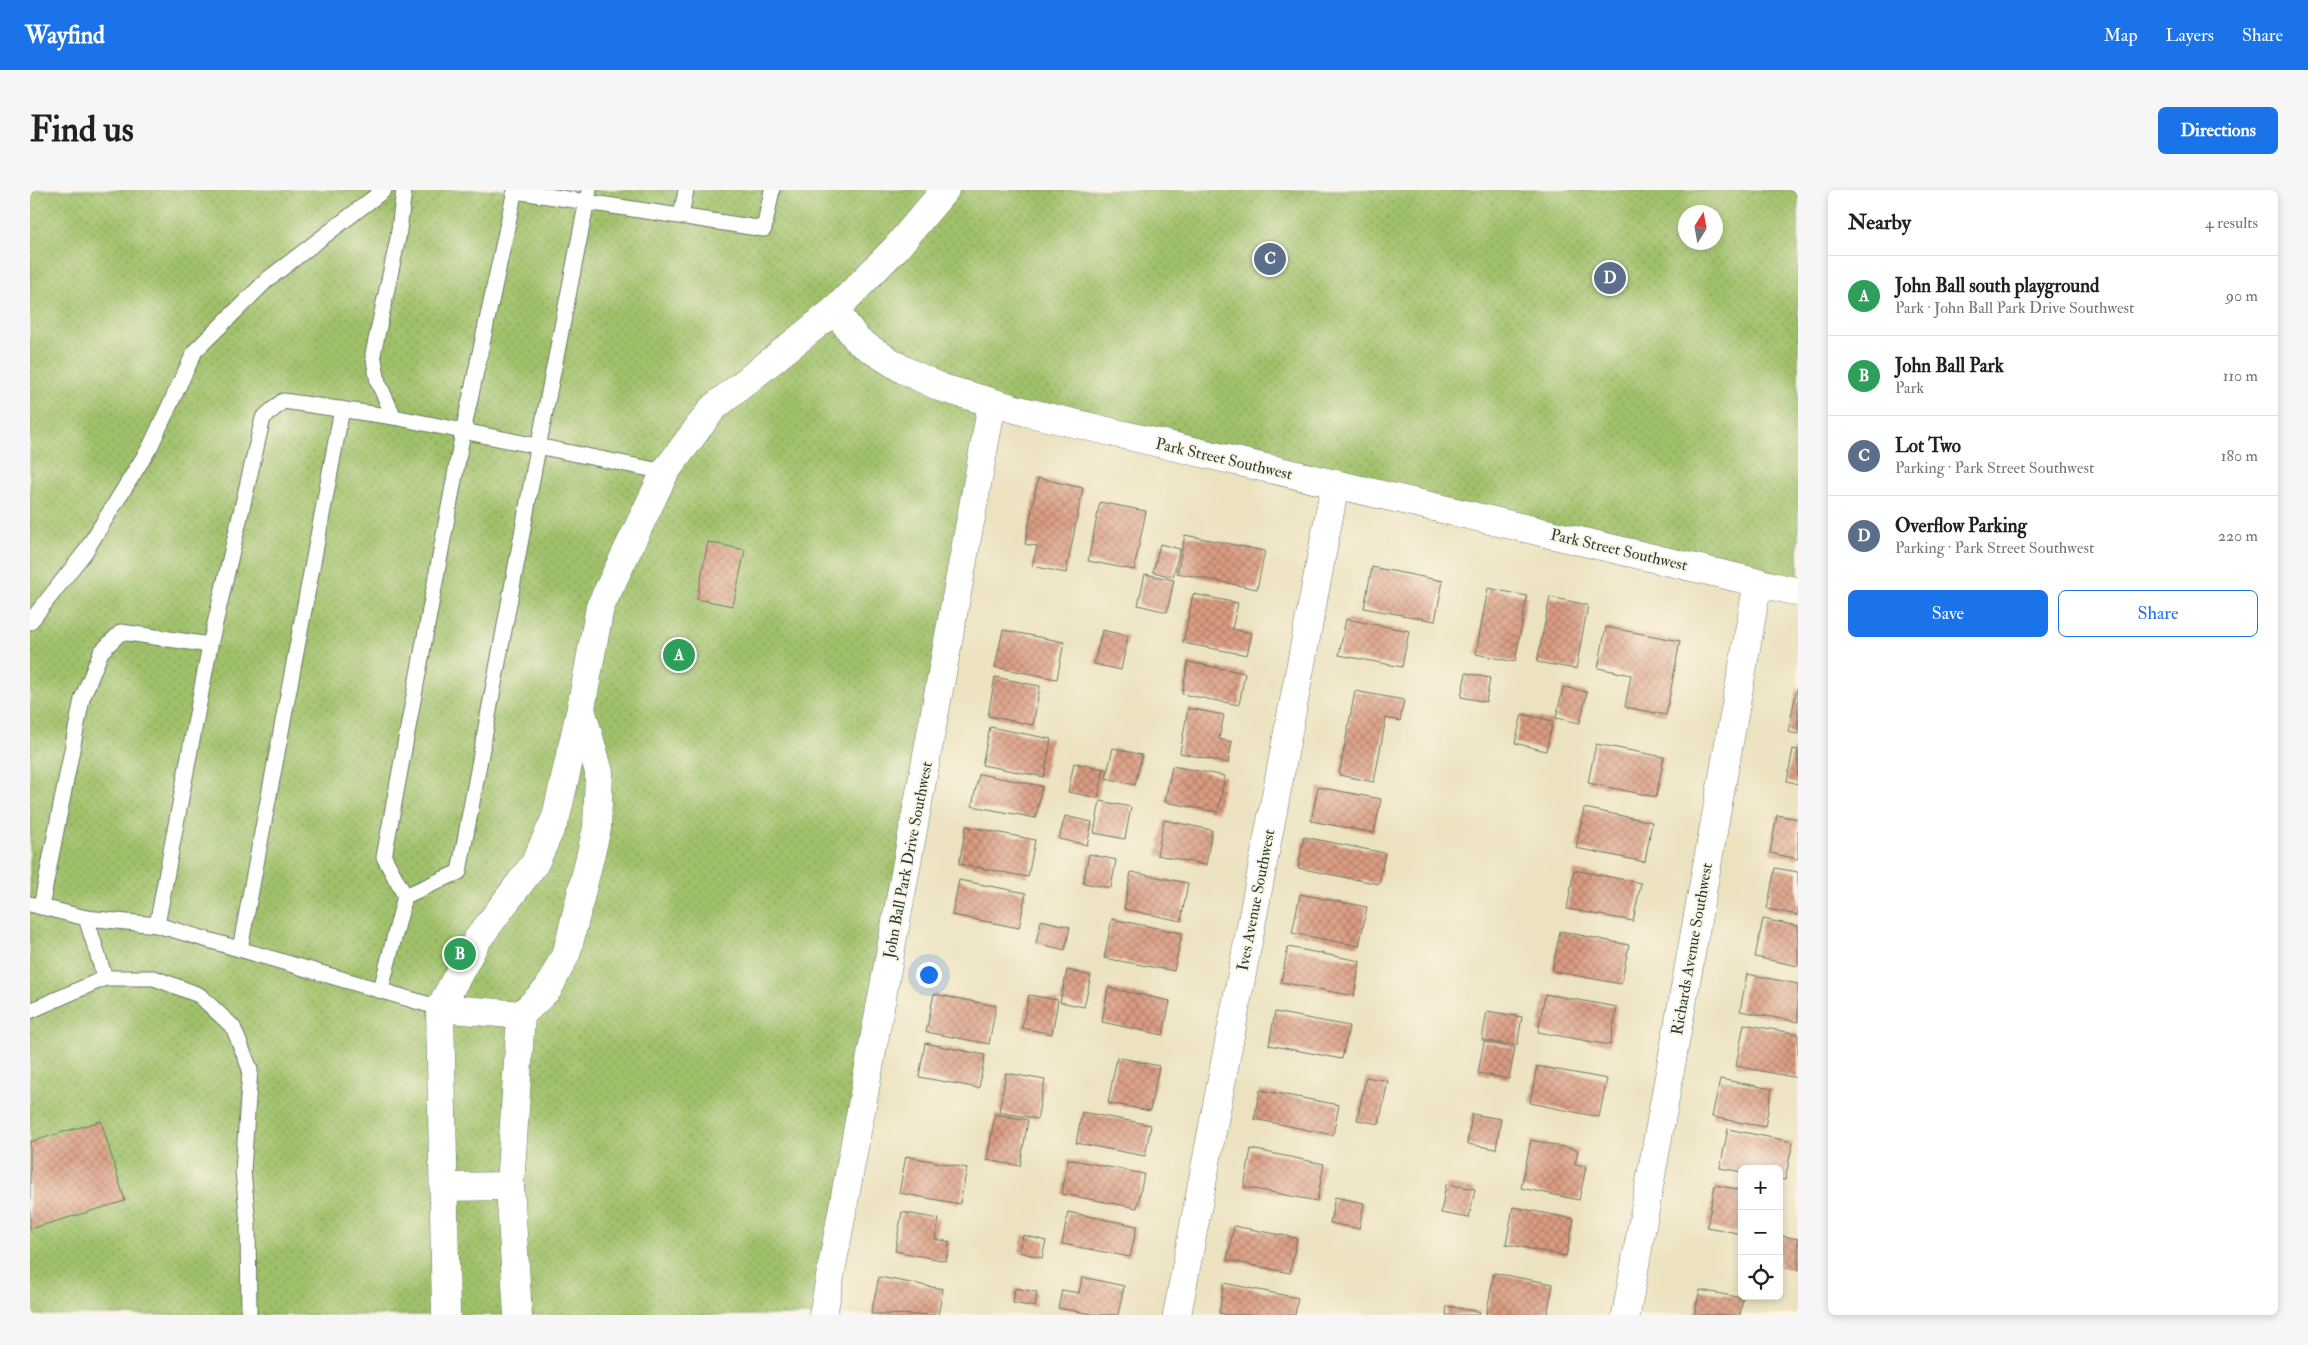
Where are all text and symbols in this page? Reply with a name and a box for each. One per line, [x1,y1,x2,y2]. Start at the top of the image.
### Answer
text: Wayfind [25,20,105,51]
text: Map [2104,24,2138,47]
text: Layers [2166,24,2214,47]
text: Share [2242,24,2283,47]
button: Directions [2158,107,2278,154]
text: Find us [30,108,134,152]
north arrow [1678,205,1723,250]
text: Nearby [1848,209,1911,236]
text: 4 results [2205,213,2258,233]
pin: C [1254,240,1286,278]
pin: D [1594,259,1626,297]
text: John Ball south playground [1895,274,2099,298]
text: A [1859,286,1869,306]
text: 90 m [2226,286,2258,306]
text: Park · John Ball Park Drive Southwest [1895,298,2134,318]
text: John Ball Park [1895,354,2004,378]
text: B [1859,366,1869,386]
text: 110 m [2223,366,2258,386]
text: Park [1895,378,1924,398]
street label: Park Street Southwest [1154,434,1294,484]
text: Lot Two [1895,434,1961,458]
text: C [1858,446,1870,466]
text: 180 m [2221,446,2258,466]
text: Parking · Park Street Southwest [1895,458,2094,478]
text: Overflow Parking [1895,514,2027,538]
street label: Park Street Southwest [1549,525,1689,575]
text: D [1857,526,1871,546]
text: 220 m [2218,526,2258,546]
text: Parking · Park Street Southwest [1895,538,2094,558]
button: Save [1848,590,2048,637]
button: Share [2058,590,2258,637]
pin: A [663,636,695,674]
street label: John Ball Park Drive Southwest [879,760,938,961]
street label: Ives Avenue Southwest [1232,828,1280,972]
street label: Richards Avenue Southwest [1667,861,1717,1037]
pin: B [444,935,476,973]
your location [916,962,942,988]
map controls [1738,1165,1783,1300]
button: + [1738,1165,1783,1210]
button: − [1738,1210,1783,1255]
button: locate [1738,1255,1783,1300]

